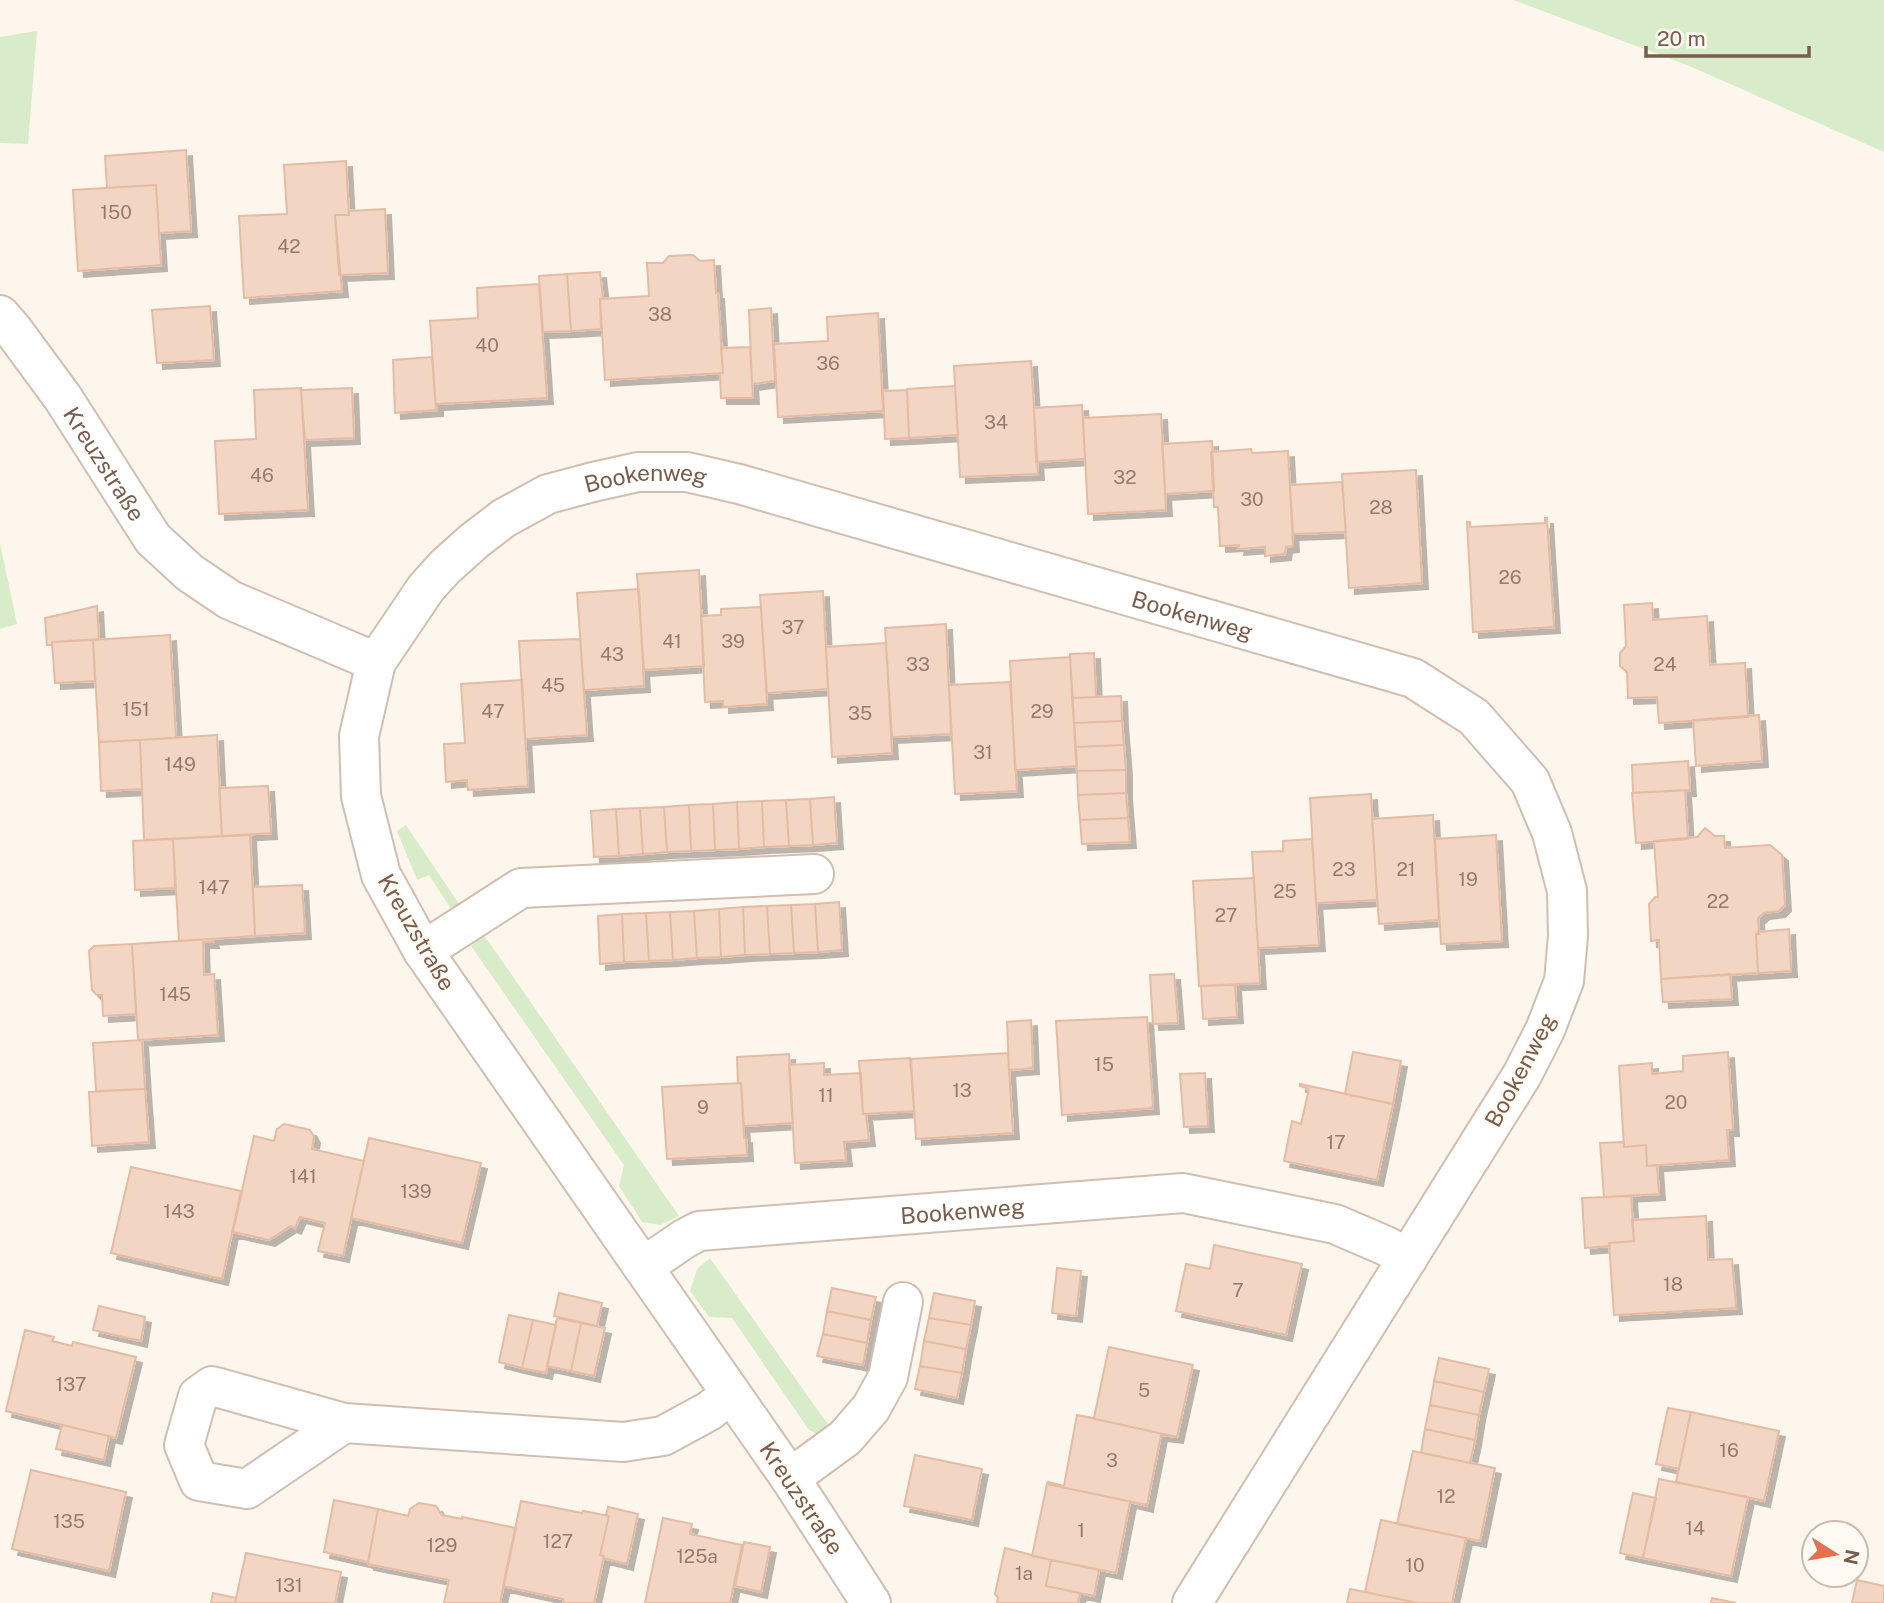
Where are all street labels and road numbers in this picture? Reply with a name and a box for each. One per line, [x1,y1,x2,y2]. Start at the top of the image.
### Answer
street label: Kreuzstraße [58,401,151,526]
street label: Bookenweg [581,457,710,497]
street label: Bookenweg [1129,584,1256,645]
street label: Kreuzstraße [373,869,461,995]
street label: Bookenweg [1479,1009,1561,1131]
street label: Bookenweg [899,1192,1026,1229]
street label: Kreuzstraße [754,1437,850,1559]

